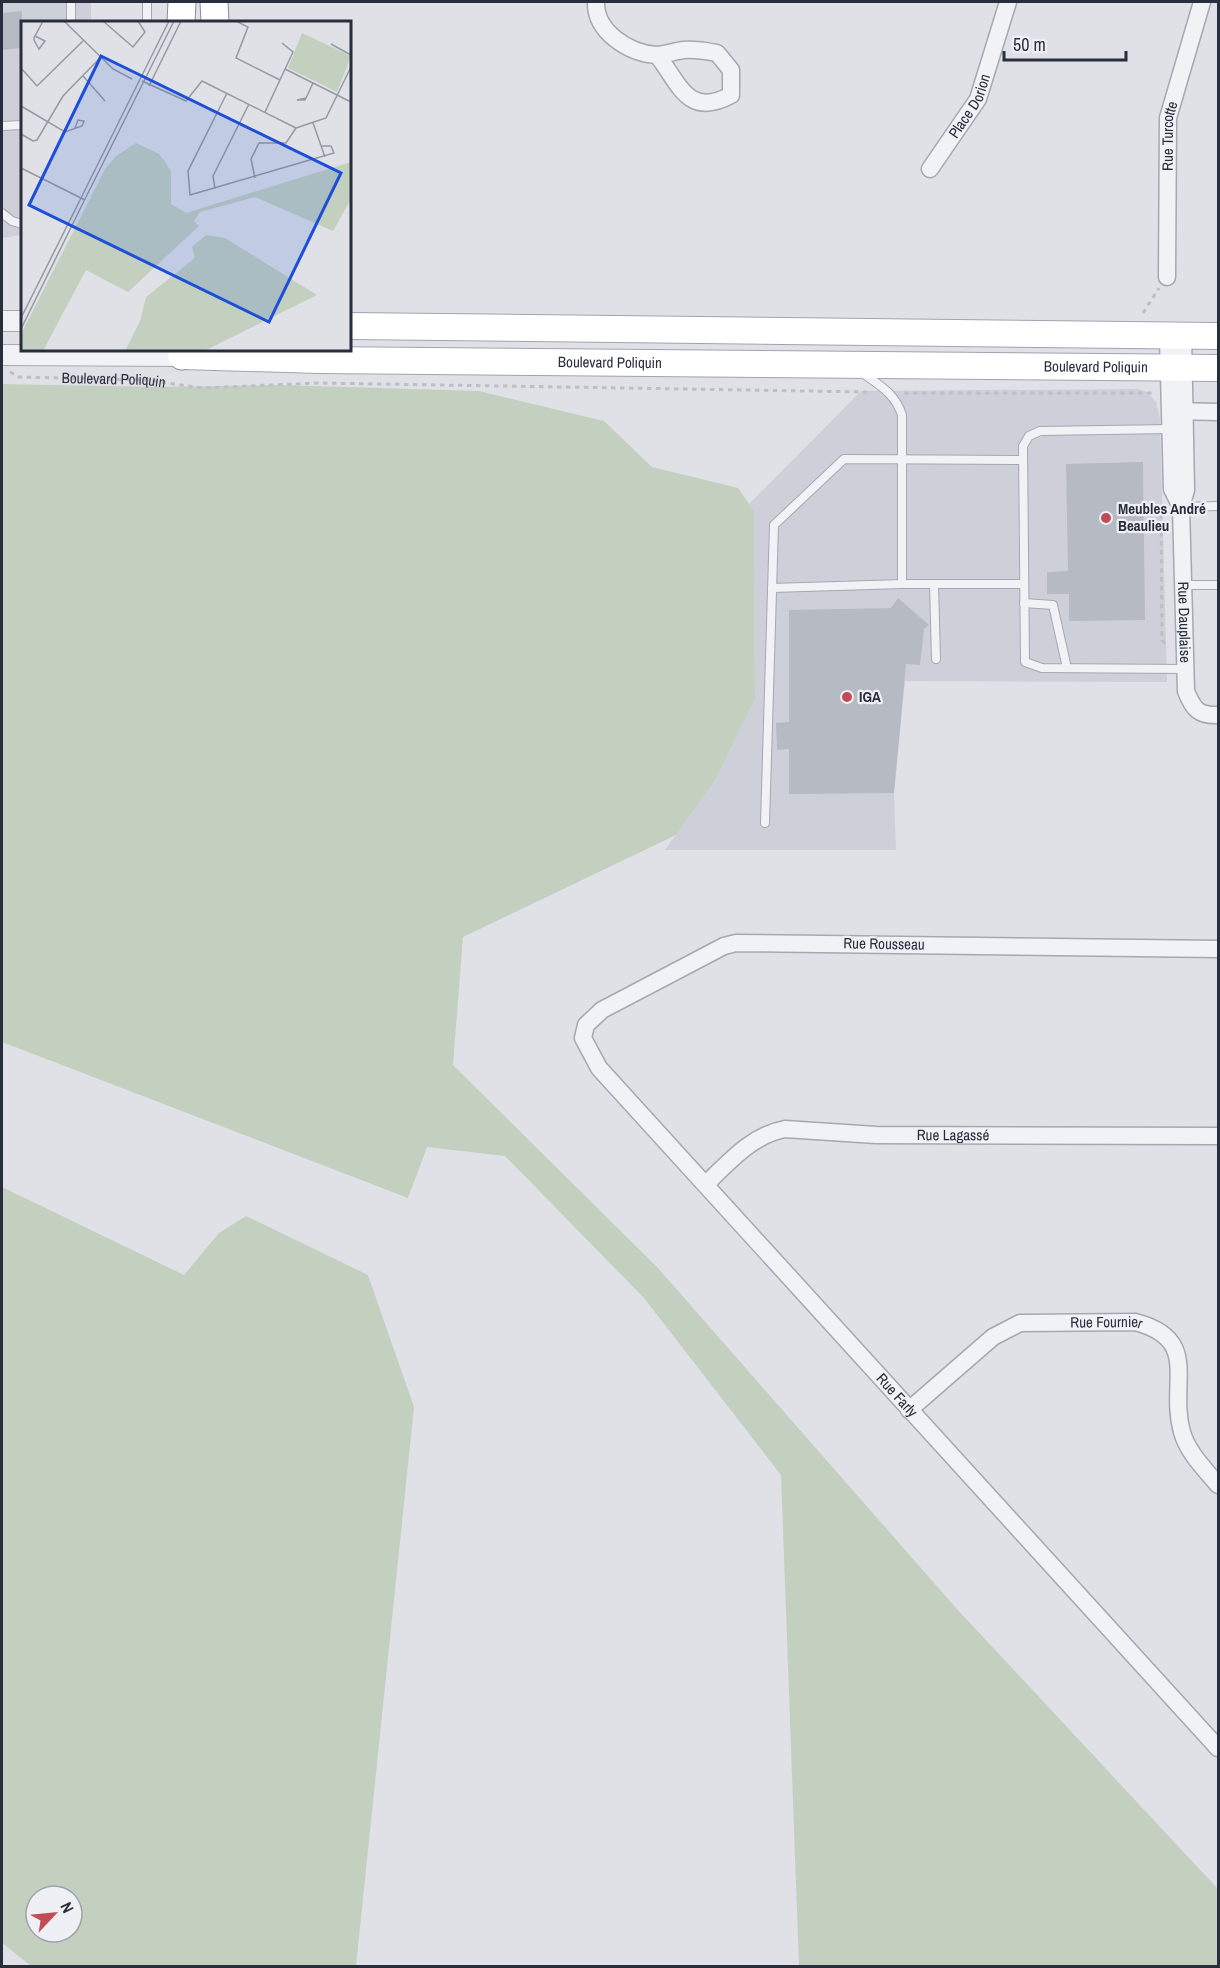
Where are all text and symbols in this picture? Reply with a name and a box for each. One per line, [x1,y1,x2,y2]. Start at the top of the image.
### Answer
inset map [21,21,351,351]
scale bar [1004,24,1126,62]
text: 50 m [1013,32,1046,57]
street label: Place Dorion [943,71,995,142]
street label: Rue Turcotte [1157,98,1182,171]
street label: Boulevard Poliquin [558,351,662,373]
street label: Boulevard Poliquin [1044,355,1148,377]
street label: Boulevard Poliquin [61,367,167,393]
place label: Meubles André Beaulieu [1118,498,1206,536]
marker: Meubles André Beaulieu [1099,511,1113,525]
street label: Rue Dauplaise [1173,581,1196,663]
place label: IGA [859,686,881,707]
marker: IGA [840,690,854,704]
street label: Rue Rousseau [843,932,925,955]
street label: Rue Lagassé [917,1124,989,1145]
street label: Rue Fournier [1070,1311,1145,1334]
street label: Rue Farly [872,1368,923,1422]
north arrow [24,1884,84,1944]
text: N [56,1898,79,1917]

